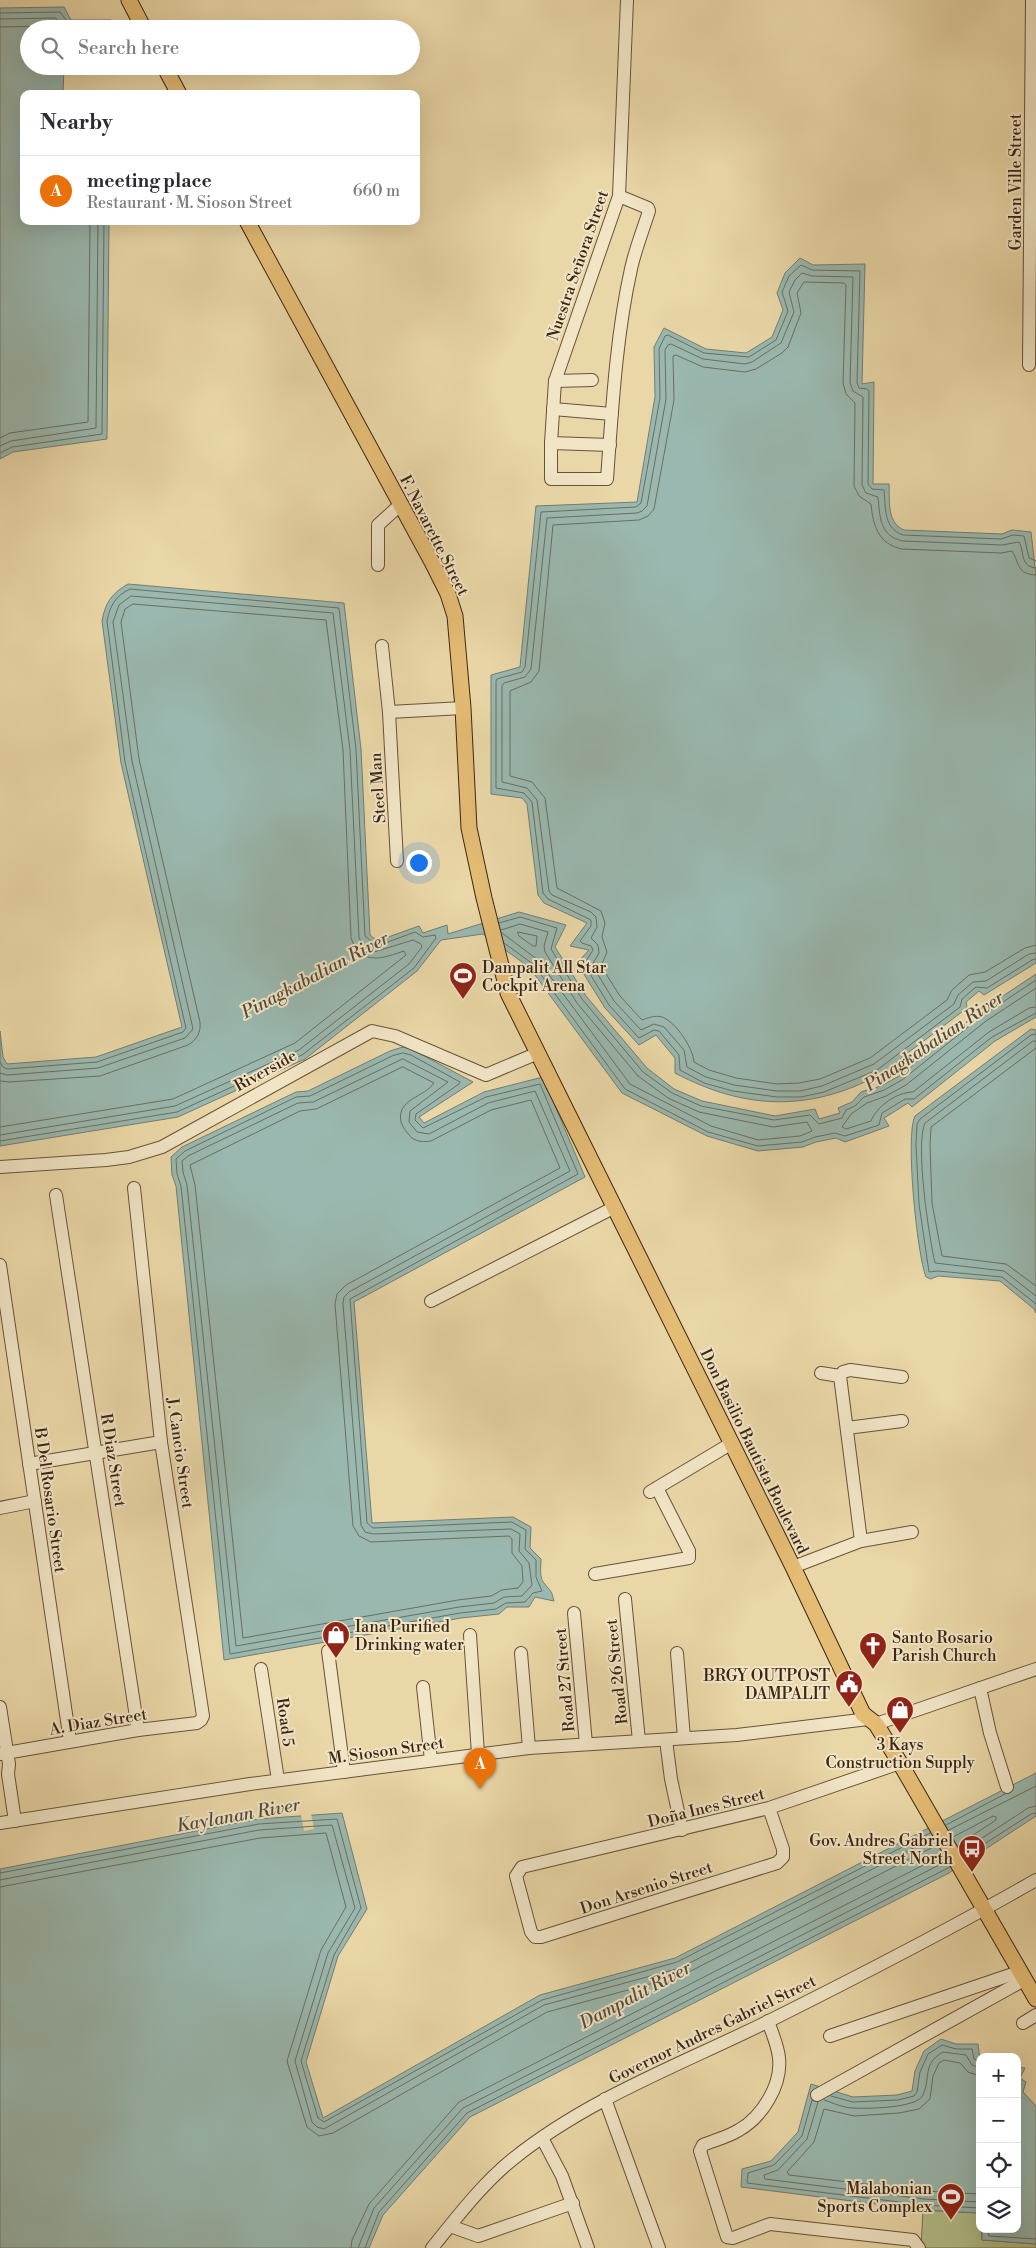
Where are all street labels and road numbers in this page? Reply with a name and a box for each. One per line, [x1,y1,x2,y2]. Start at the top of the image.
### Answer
street label: Garden Ville Street [1006,113,1026,250]
street label: Nuestra Señora Street [543,187,613,343]
street label: F. Navarette Street [395,472,473,599]
street label: Steel Man [366,752,390,824]
street label: Riverside [231,1046,300,1096]
street label: Don Basilio Bautista Boulevard [696,1345,813,1557]
street label: J. Cancio Street [162,1395,198,1510]
street label: R Diaz Street [96,1412,130,1509]
street label: B Del Rosario Street [30,1425,70,1574]
street label: Road 26 Street [601,1618,632,1726]
street label: Road 27 Street [550,1627,580,1733]
street label: Road 5 [272,1696,298,1748]
street label: A. Diaz Street [47,1704,149,1740]
street label: M. Sioson Street [327,1733,446,1769]
street label: Doña Ines Street [646,1784,767,1832]
street label: Don Arsenio Street [578,1857,715,1919]
street label: Governor Andres Gabriel Street [606,1971,820,2089]

